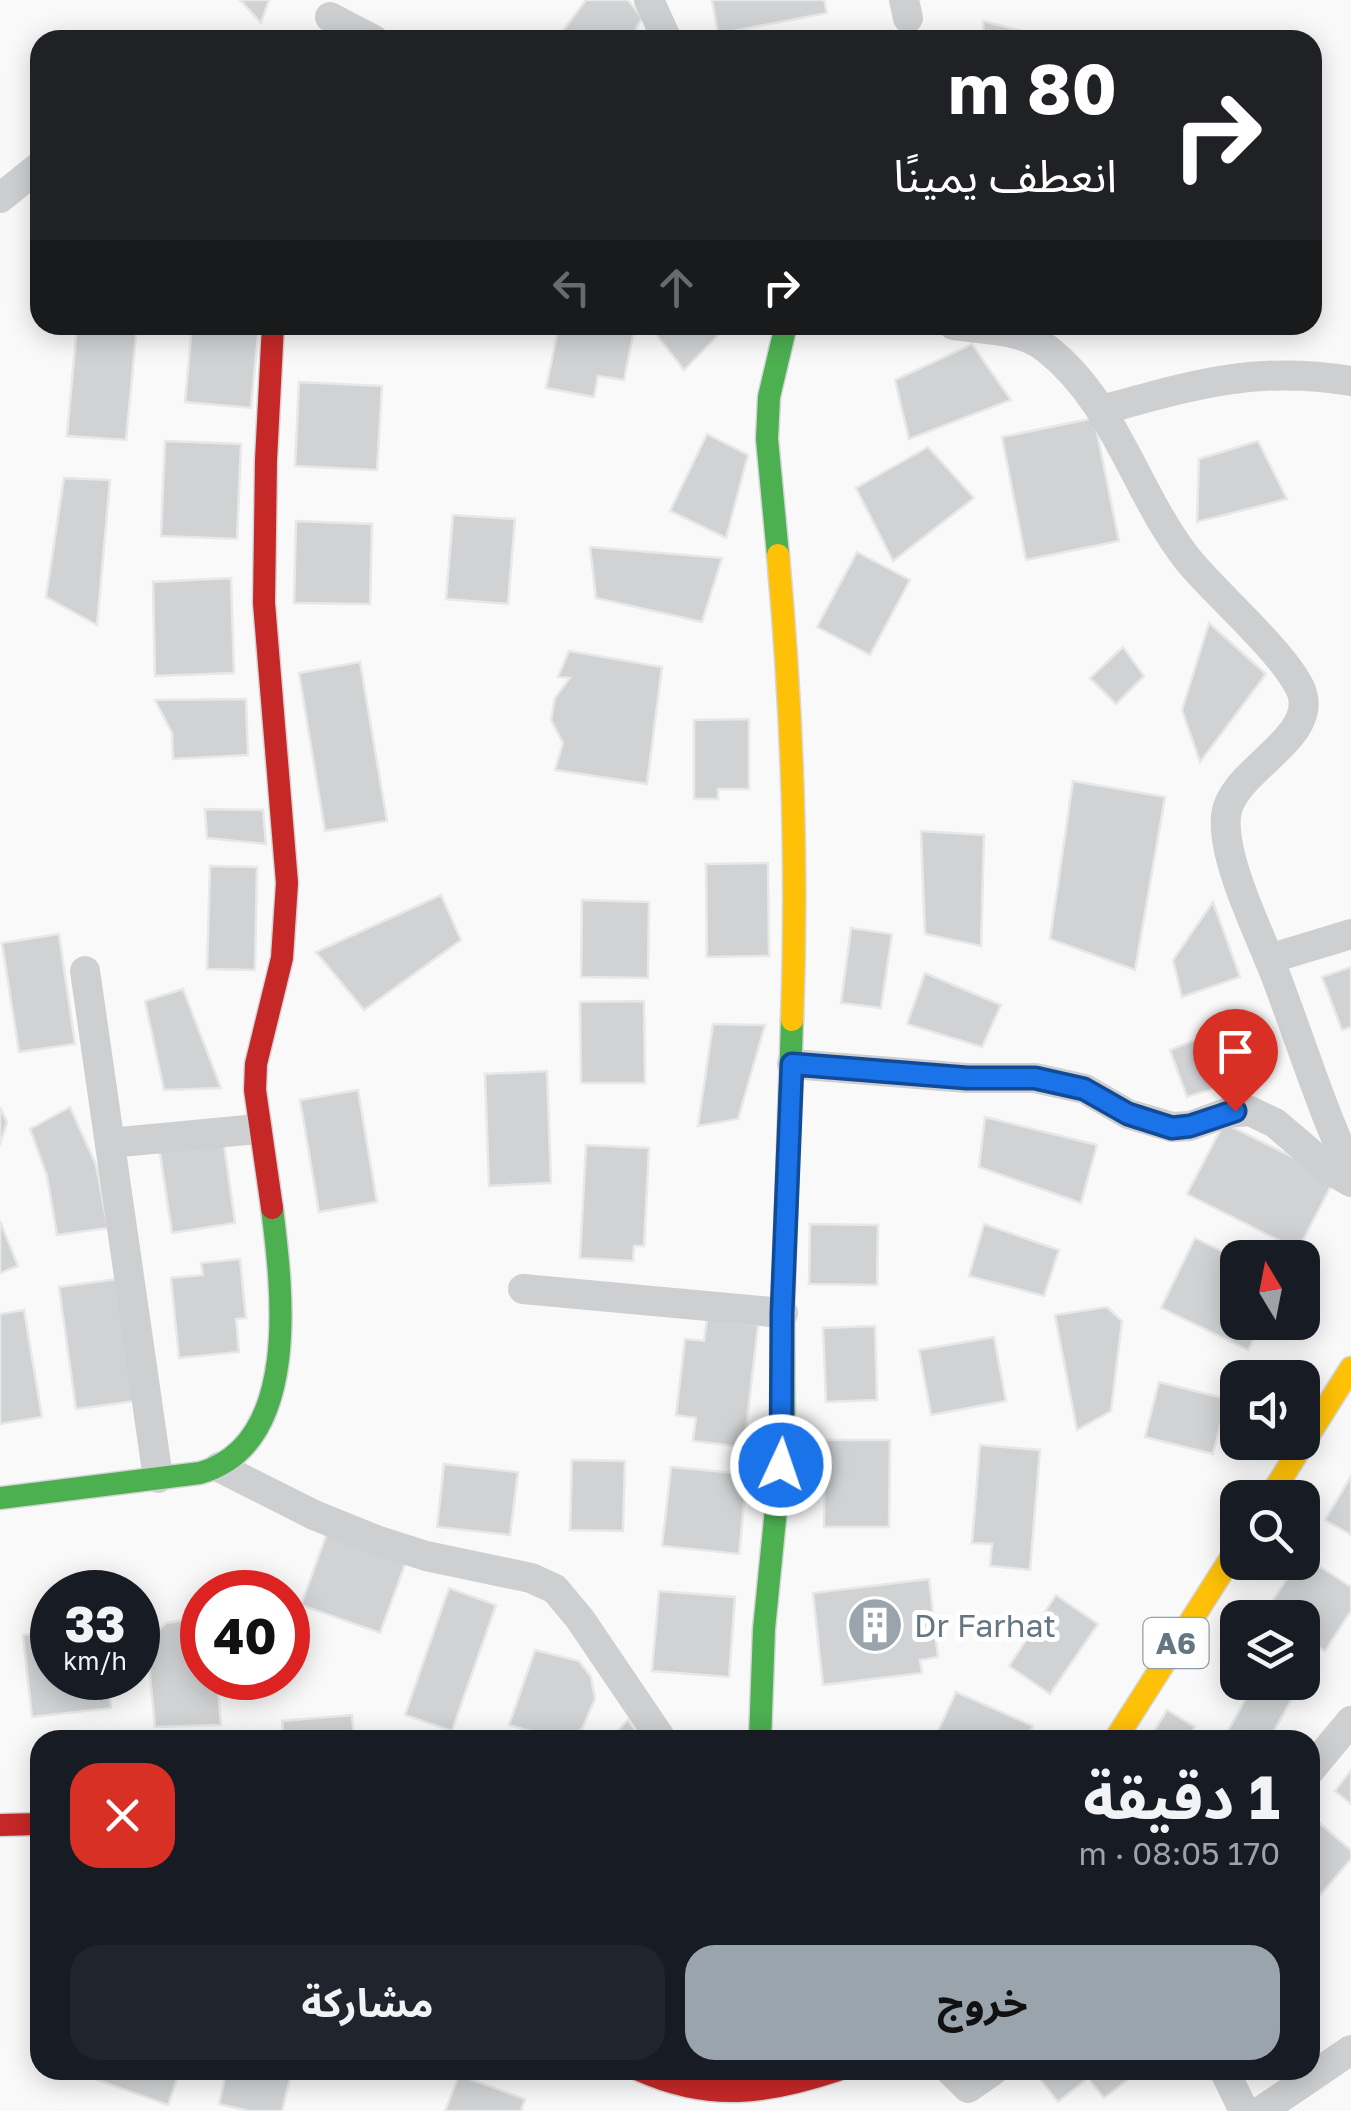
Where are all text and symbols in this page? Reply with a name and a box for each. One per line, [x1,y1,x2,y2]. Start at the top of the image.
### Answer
text: 80 m [948,45,1117,129]
icon: right [1152,70,1282,200]
text: انعطف يمينًا [893,148,1117,202]
icon: left [544,260,599,315]
icon: ahead [649,260,704,315]
icon: right [754,260,809,315]
pin [1193,1009,1278,1112]
icon: arrive [1208,1024,1263,1079]
north arrow [1220,1240,1320,1340]
map controls [1220,1240,1320,1700]
button: sound [1220,1360,1320,1460]
position arrow [729,1413,833,1517]
button: search [1220,1480,1320,1580]
speed limit sign: 40 [180,1570,310,1700]
text: 33 [64,1593,125,1653]
building icon: Dr Farhat [845,1595,905,1655]
button: layers [1220,1600,1320,1700]
place label: Dr Farhat [914,1606,1056,1644]
road number: A6 [1144,1618,1208,1668]
text: km/h [63,1645,127,1676]
text: 1 دقيقة [1083,1760,1280,1832]
button: close [70,1763,175,1868]
text: 170 m · 08:05 [1078,1834,1280,1872]
button: مشاركة [70,1945,665,2060]
button: خروج [685,1945,1280,2060]

